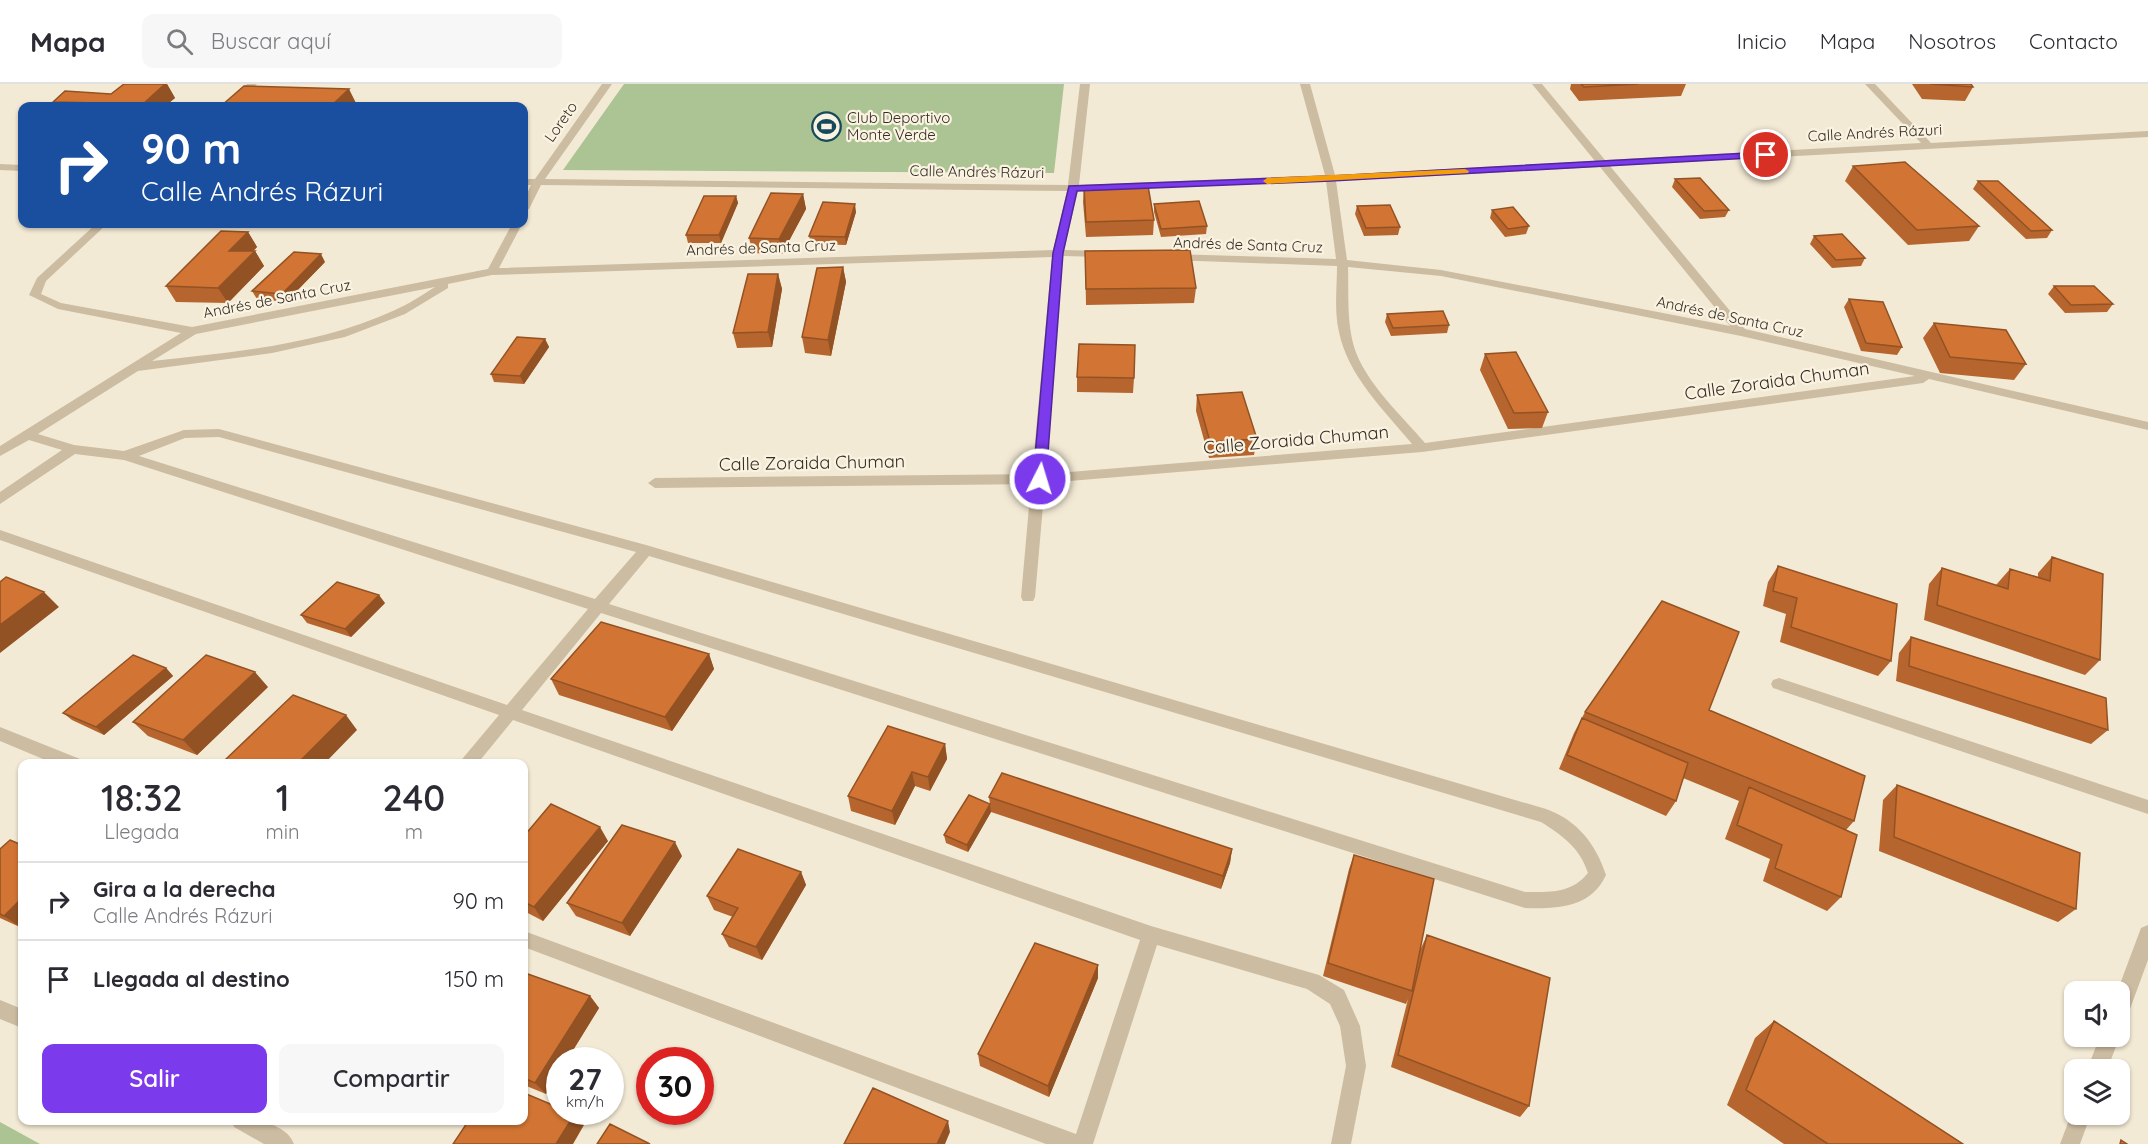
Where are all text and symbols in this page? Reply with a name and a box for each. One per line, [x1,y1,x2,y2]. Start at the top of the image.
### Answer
search box [142,14,562,68]
text: Mapa [30,24,106,59]
icon: search [163,25,196,58]
text: Buscar aquí [211,27,331,55]
text: Inicio [1737,28,1787,54]
text: Mapa [1820,28,1875,54]
text: Nosotros [1908,28,1996,54]
text: Contacto [2029,28,2118,54]
street label: Loreto [540,98,581,146]
place label: Club Deportivo Monte Verde [847,108,950,144]
sports icon: Club Deportivo Monte Verde [810,111,842,143]
street label: Calle Andrés Rázuri [1807,119,1943,146]
text: 90 m [141,122,241,175]
icon: right [42,126,120,204]
pin [1740,129,1791,180]
icon: arrive [1749,138,1782,171]
street label: Calle Andrés Rázuri [910,161,1044,182]
text: Calle Andrés Rázuri [141,174,383,208]
street label: Andrés de Santa Cruz [1173,232,1323,257]
street label: Andrés de Santa Cruz [686,235,836,260]
street label: Andrés de Santa Cruz [202,275,352,322]
street label: Andrés de Santa Cruz [1655,292,1805,341]
street label: Calle Zoraida Chuman [1683,356,1871,405]
street label: Calle Zoraida Chuman [1202,420,1390,459]
position arrow [1008,447,1072,511]
street label: Calle Zoraida Chuman [719,449,905,476]
text: 18:32 [101,775,183,820]
text: 1 [276,775,290,820]
text: 240 [383,775,445,820]
text: Llegada [104,819,179,844]
text: min [266,819,300,844]
text: m [405,819,423,844]
text: Gira a la derecha [93,875,276,903]
icon: right [42,885,75,918]
text: 90 m [453,887,504,915]
text: Calle Andrés Rázuri [93,903,273,928]
icon: arrive [42,963,75,996]
text: Llegada al destino [93,965,290,993]
text: 150 m [445,965,504,993]
map controls [2064,981,2130,1125]
button: sound [2064,981,2130,1047]
button: Salir [42,1044,267,1113]
button: Compartir [279,1044,504,1113]
speed limit sign: 30 [636,1047,714,1125]
button: layers [2064,1059,2130,1125]
text: 27 [568,1060,602,1098]
text: km/h [566,1092,604,1111]

